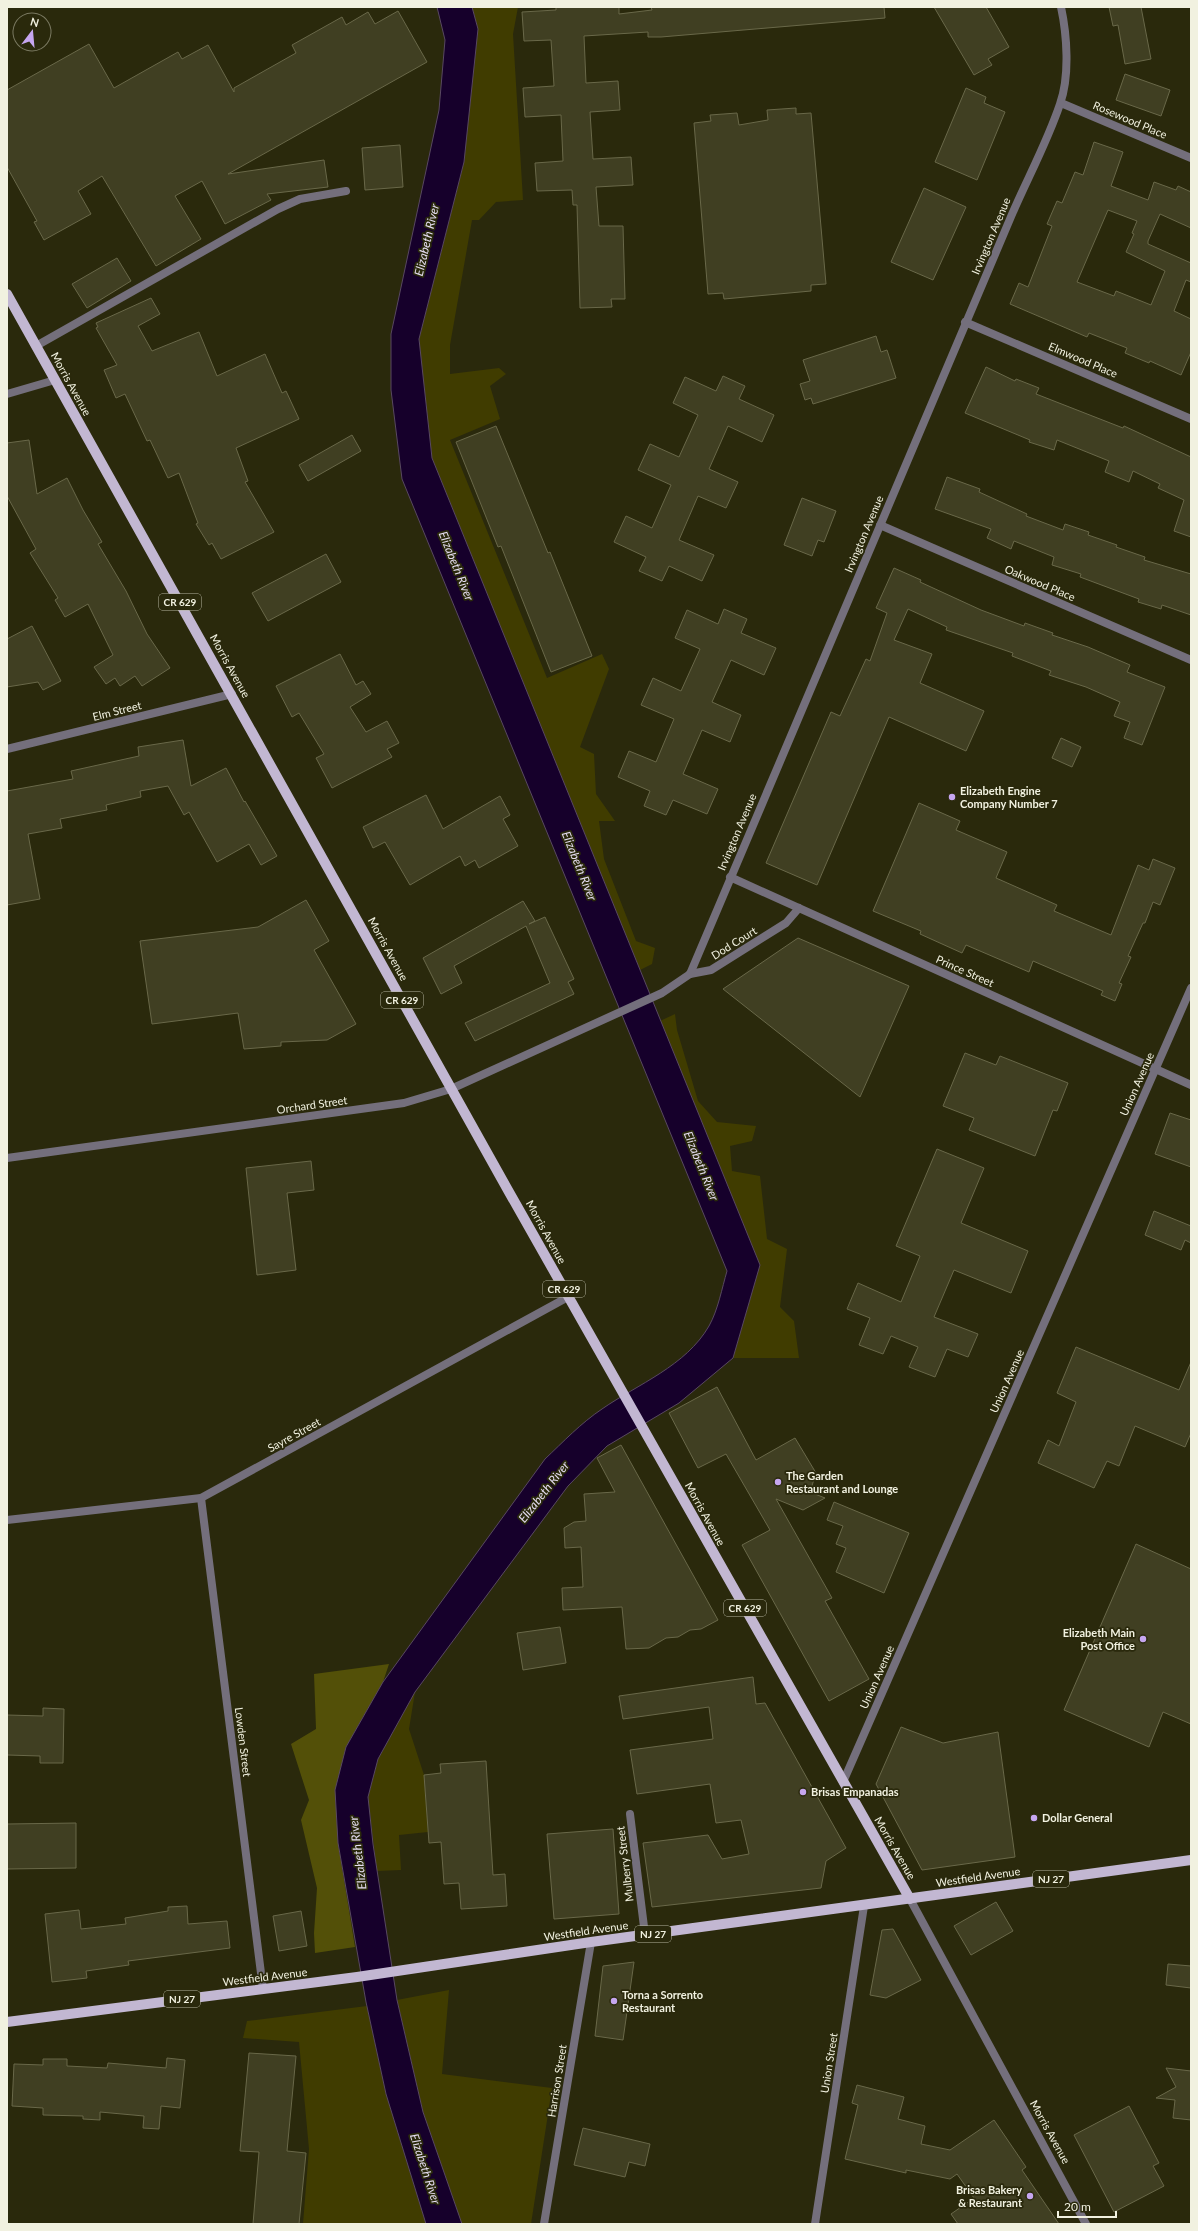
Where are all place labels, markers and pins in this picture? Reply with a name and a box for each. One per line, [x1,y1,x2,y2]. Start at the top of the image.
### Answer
place label: Elizabeth Engine Company Number 7 [960,784,1058,810]
marker: Elizabeth Engine Company Number 7 [947,792,957,802]
place label: The Garden Restaurant and Lounge [786,1469,898,1495]
marker: The Garden Restaurant and Lounge [773,1477,783,1487]
place label: Elizabeth Main Post Office [1063,1626,1135,1652]
marker: Elizabeth Main Post Office [1138,1634,1148,1644]
place label: Brisas Empanadas [811,1785,899,1798]
marker: Brisas Empanadas [798,1787,808,1797]
place label: Dollar General [1042,1811,1113,1824]
marker: Dollar General [1029,1813,1039,1823]
place label: Torna a Sorrento Restaurant [622,1988,703,2014]
marker: Torna a Sorrento Restaurant [609,1996,619,2006]
place label: Brisas Bakery & Restaurant [956,2183,1023,2209]
marker: Brisas Bakery & Restaurant [1025,2191,1035,2201]

